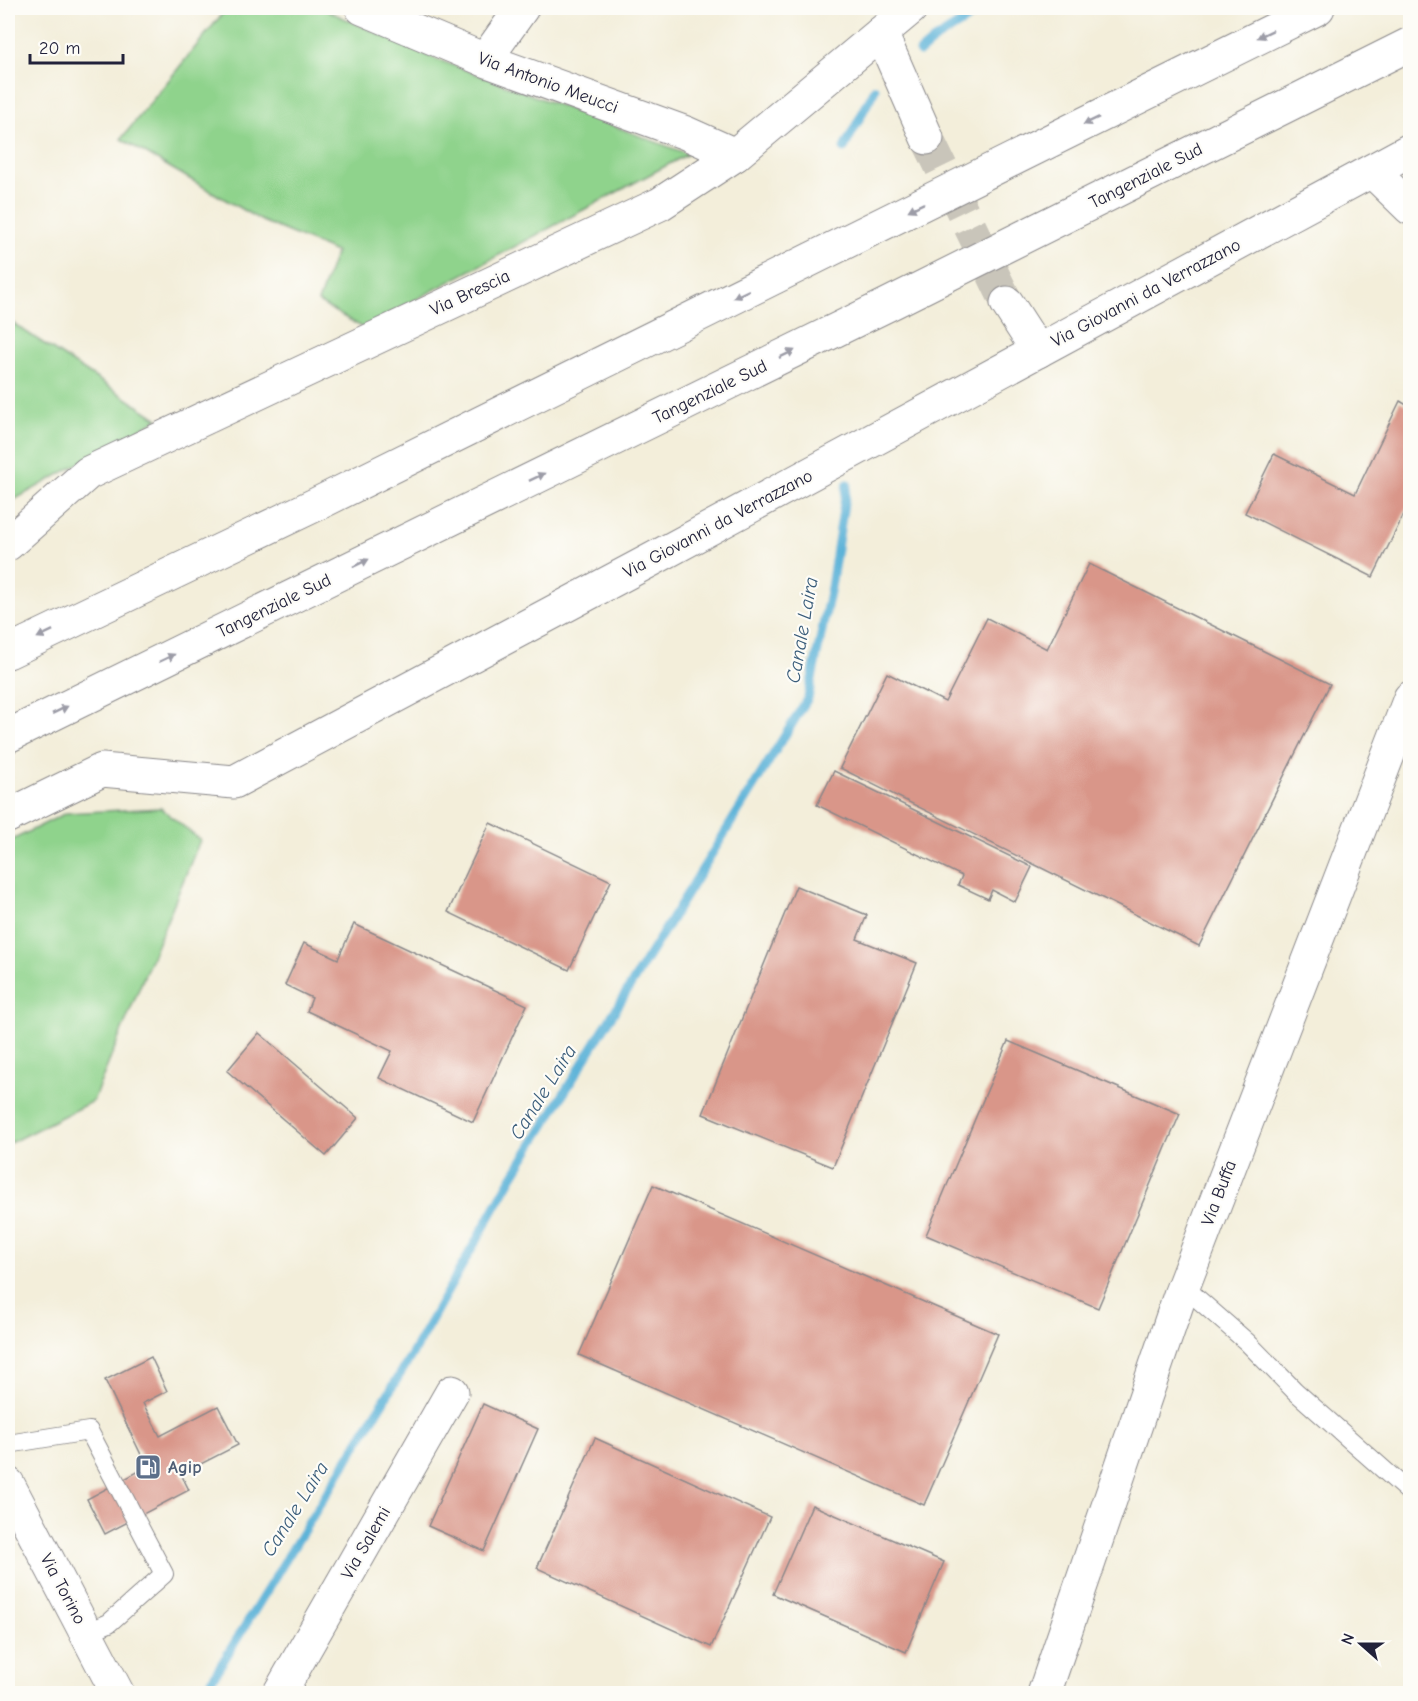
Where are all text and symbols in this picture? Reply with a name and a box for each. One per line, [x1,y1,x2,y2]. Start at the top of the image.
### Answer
scale bar [30,27,123,65]
one-way arrow [1257,29,1274,38]
text: 20 m [39,38,80,59]
street label: Via Antonio Meucci [475,48,621,118]
one-way arrow [1082,116,1099,125]
street label: Tangenziale Sud [1086,138,1206,214]
one-way arrow [908,203,925,212]
street label: Via Giovanni da Verrazzano [1048,234,1244,352]
street label: Via Brescia [427,265,513,321]
one-way arrow [733,289,750,299]
one-way arrow [779,350,796,359]
street label: Tangenziale Sud [650,355,770,429]
street label: Via Giovanni da Verrazzano [620,465,816,583]
one-way arrow [528,472,545,482]
one-way arrow [353,558,370,567]
street label: Tangenziale Sud [214,569,334,643]
water label: Canale Laira [781,575,823,685]
one-way arrow [37,629,54,638]
one-way arrow [159,653,176,662]
one-way arrow [51,706,69,716]
water label: Canale Laira [505,1040,581,1144]
street label: Via Buffa [1197,1157,1241,1229]
fuel station icon: Agip [133,1452,163,1482]
place label: Agip [168,1457,202,1478]
water label: Canale Laira [257,1457,333,1561]
street label: Via Salemi [337,1503,395,1583]
street label: Via Torino [36,1550,90,1628]
north arrow [1331,1614,1391,1674]
text: N [1338,1631,1358,1647]

